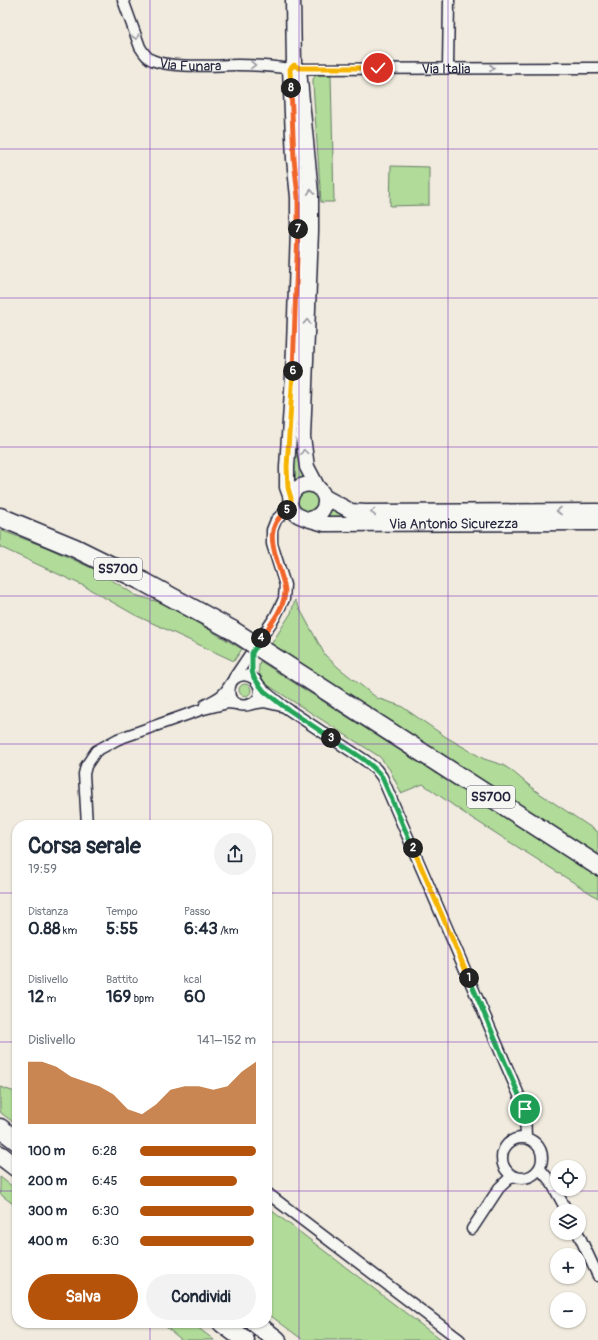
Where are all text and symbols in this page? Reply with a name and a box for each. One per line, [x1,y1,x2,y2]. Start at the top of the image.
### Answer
one-way arrow [131,33,140,40]
pin [361,51,395,85]
street label: Via Funara [158,54,222,74]
icon: check [367,57,389,79]
street label: Via Italia [422,60,470,77]
one-way arrow [250,61,256,69]
one-way arrow [489,64,495,72]
pin: 8 [281,78,301,98]
text: 8 [288,81,294,94]
one-way arrow [306,189,315,195]
pin: 7 [288,219,308,239]
text: 7 [295,222,301,235]
one-way arrow [303,319,312,325]
pin: 6 [283,361,303,381]
text: 6 [290,364,296,377]
one-way arrow [300,449,309,455]
pin: 5 [277,500,297,520]
text: 5 [284,503,290,516]
one-way arrow [556,507,562,515]
one-way arrow [370,508,376,516]
street label: Via Antonio Sicurezza [389,515,518,532]
road number: SS700 [94,558,142,580]
pin: 4 [251,628,271,648]
text: 4 [258,631,264,644]
pin: 3 [321,728,341,748]
text: 3 [328,731,334,744]
road number: SS700 [467,786,515,808]
text: Corsa serale [28,832,141,860]
button: share [214,833,256,875]
pin: 2 [403,838,423,858]
text: 2 [410,841,416,854]
text: 19:59 [28,861,57,877]
text: Distanza [28,905,68,918]
text: Tempo [106,905,138,918]
text: Passo [184,905,211,918]
text: 0.88 [28,918,60,939]
text: 5:55 [106,918,138,939]
text: 6:43 [184,918,218,939]
text: km [60,924,77,937]
text: /km [218,924,238,937]
pin: 1 [459,968,479,988]
text: 1 [467,971,471,984]
text: Dislivello [28,973,68,986]
text: Battito [106,973,138,986]
text: kcal [184,973,202,986]
text: 12 [28,986,44,1007]
text: 169 [106,986,131,1007]
text: 60 [184,986,206,1007]
text: m [44,992,56,1005]
text: bpm [131,992,154,1005]
text: Dislivello [28,1032,76,1048]
text: 141–152 m [197,1032,256,1048]
pin [508,1092,542,1126]
icon: arrive [514,1098,536,1120]
text: 100 m [28,1143,65,1159]
text: 6:28 [92,1143,117,1159]
map controls [550,1160,586,1328]
button: locate [550,1160,586,1196]
text: 200 m [28,1173,67,1189]
text: 6:45 [92,1173,118,1189]
text: 300 m [28,1203,67,1219]
text: 6:30 [92,1203,119,1219]
button: layers [550,1204,586,1240]
text: 400 m [28,1233,68,1249]
text: 6:30 [92,1233,119,1249]
button: + [550,1248,586,1284]
button: Salva [28,1274,138,1320]
button: Condividi [146,1274,256,1320]
button: − [550,1292,586,1328]

